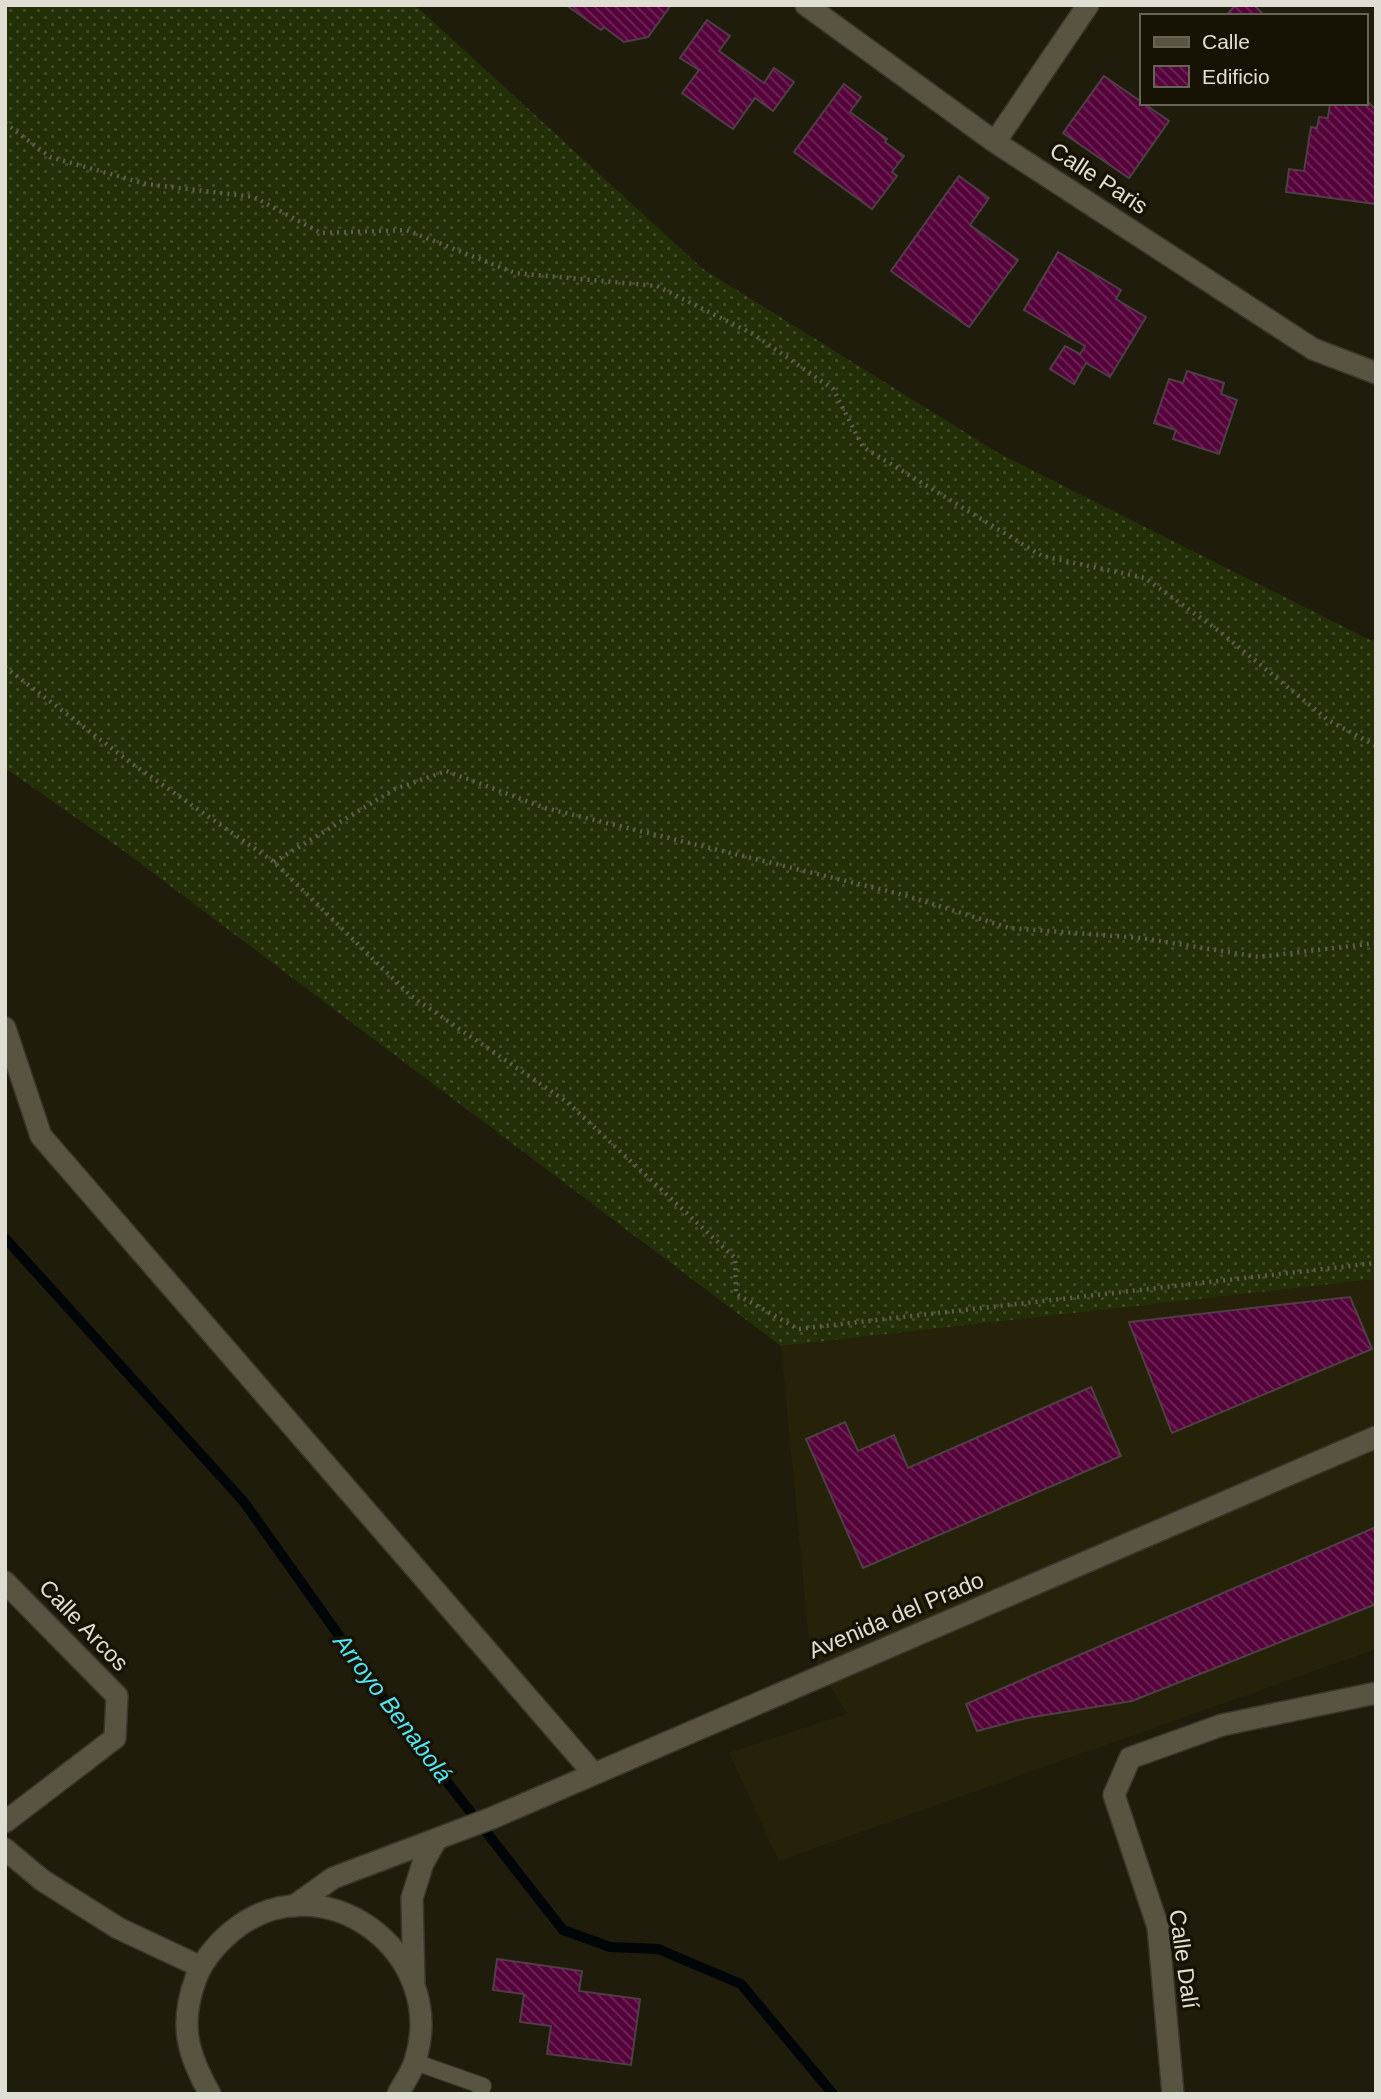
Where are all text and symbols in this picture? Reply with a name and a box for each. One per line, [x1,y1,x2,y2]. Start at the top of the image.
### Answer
legend [1140,14,1367,105]
text: Calle [1202,30,1250,53]
text: Edificio [1202,65,1270,88]
street label: Calle Paris [1045,137,1153,219]
street label: Avenida del Prado [805,1566,987,1664]
street label: Calle Arcos [34,1574,134,1676]
water label: Arroyo Benabolá [327,1627,458,1788]
street label: Calle Dalí [1164,1908,1204,2011]

